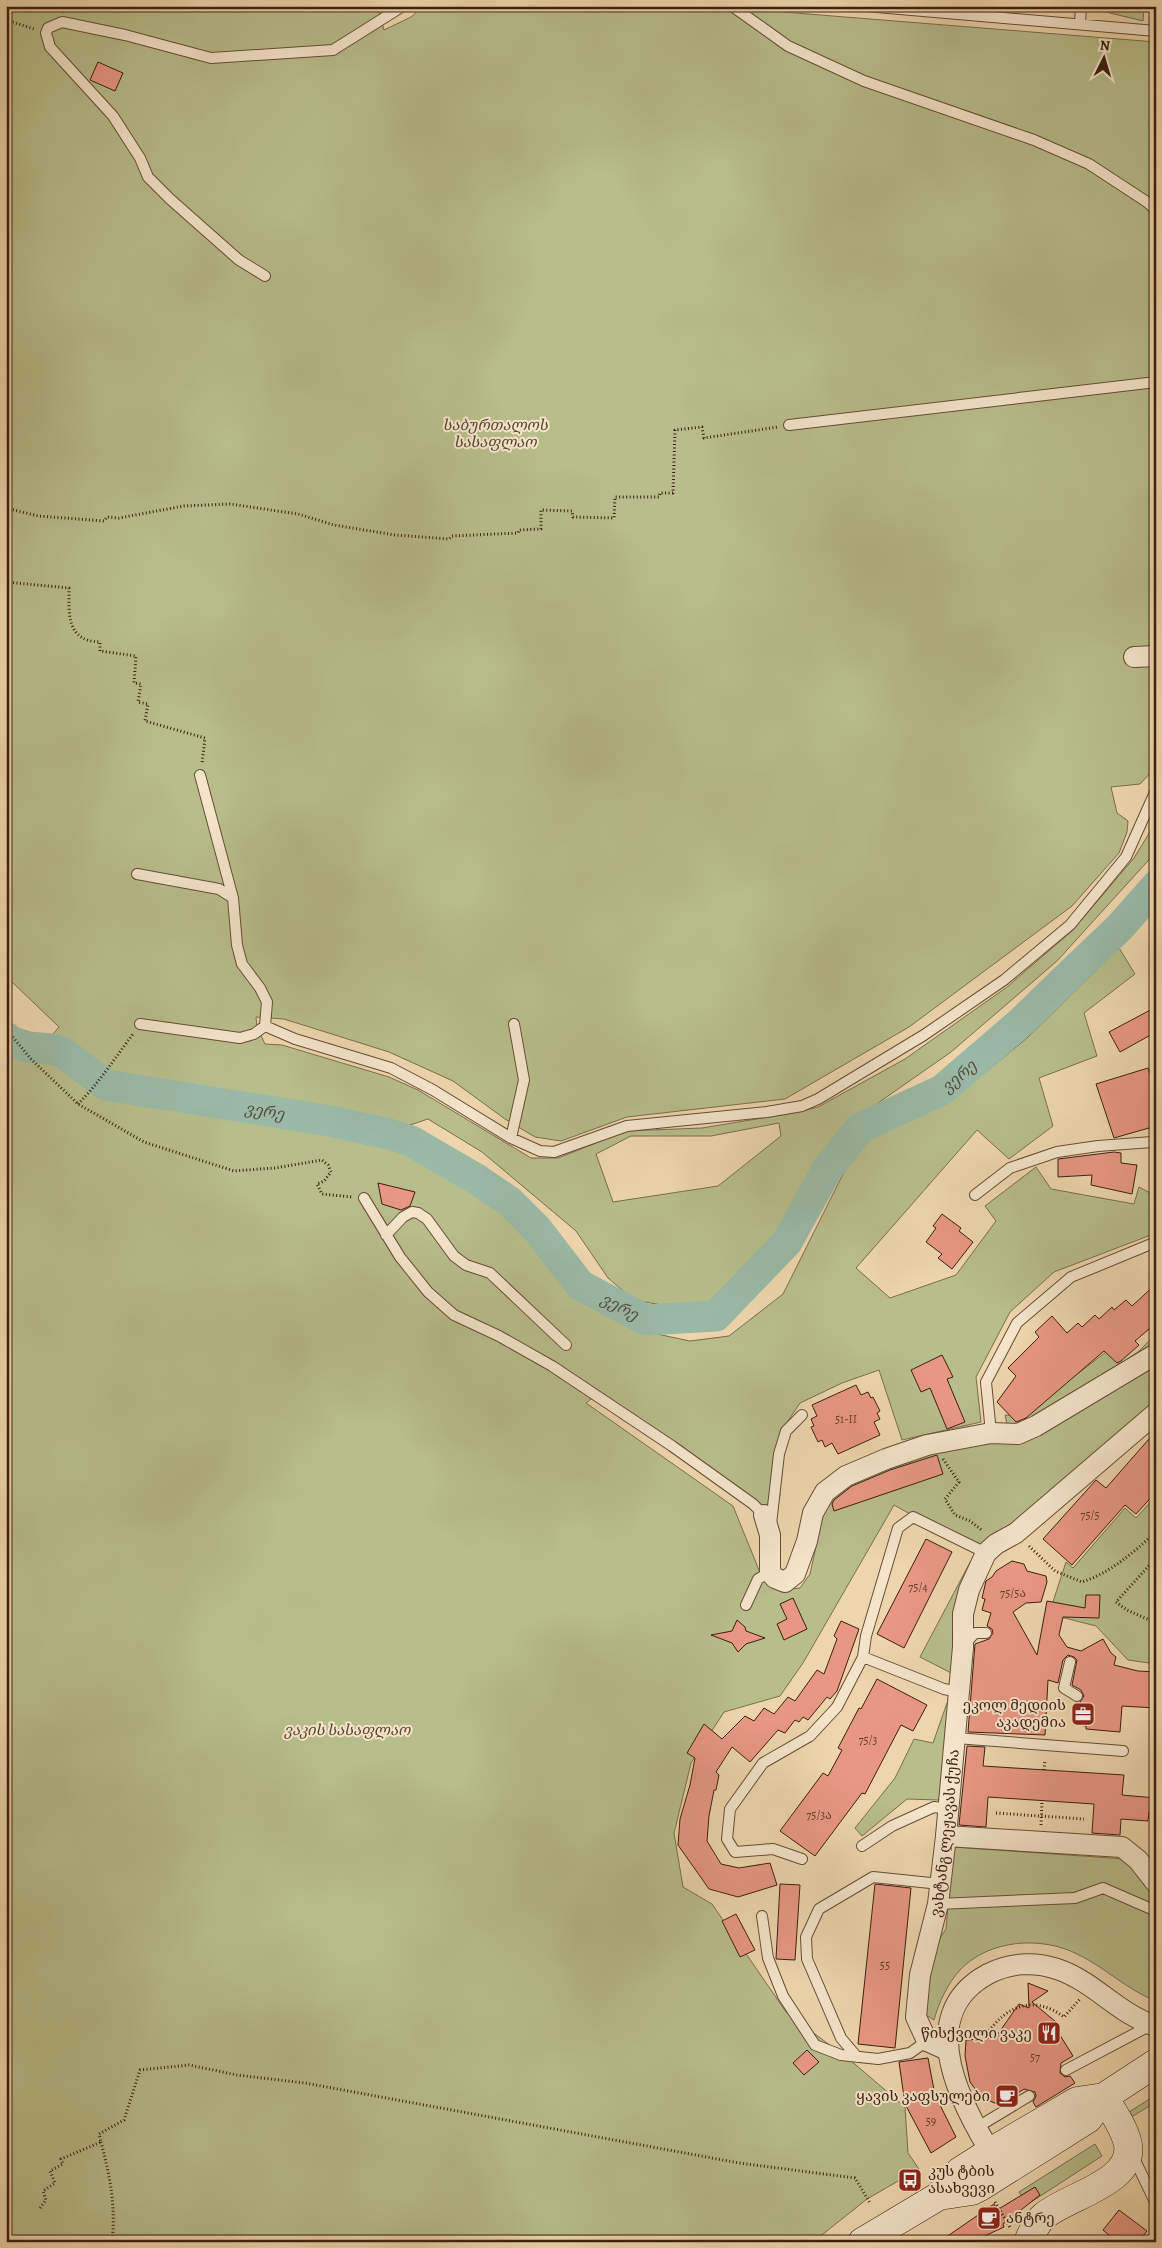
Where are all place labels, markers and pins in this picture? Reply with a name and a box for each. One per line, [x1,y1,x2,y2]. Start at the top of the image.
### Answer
place label: ეკოლ მედიის აკადემია [963,1695,1066,1732]
office icon: ეკოლ მედიის აკადემია [1070,1701,1096,1727]
restaurant icon: წისქვილი ვაკე [1036,2020,1062,2046]
place label: წისქვილი ვაკე [921,2023,1032,2043]
cafe icon: ყავის კაფსულები [994,2083,1020,2109]
place label: ყავის კაფსულები [856,2086,990,2106]
place label: კუს ტბის ასახვევი [928,2161,995,2198]
bus stop icon: კუს ტბის ასახვევი [897,2167,923,2193]
cafe icon: ანტრე [976,2205,1002,2231]
place label: ანტრე [1006,2208,1055,2228]

